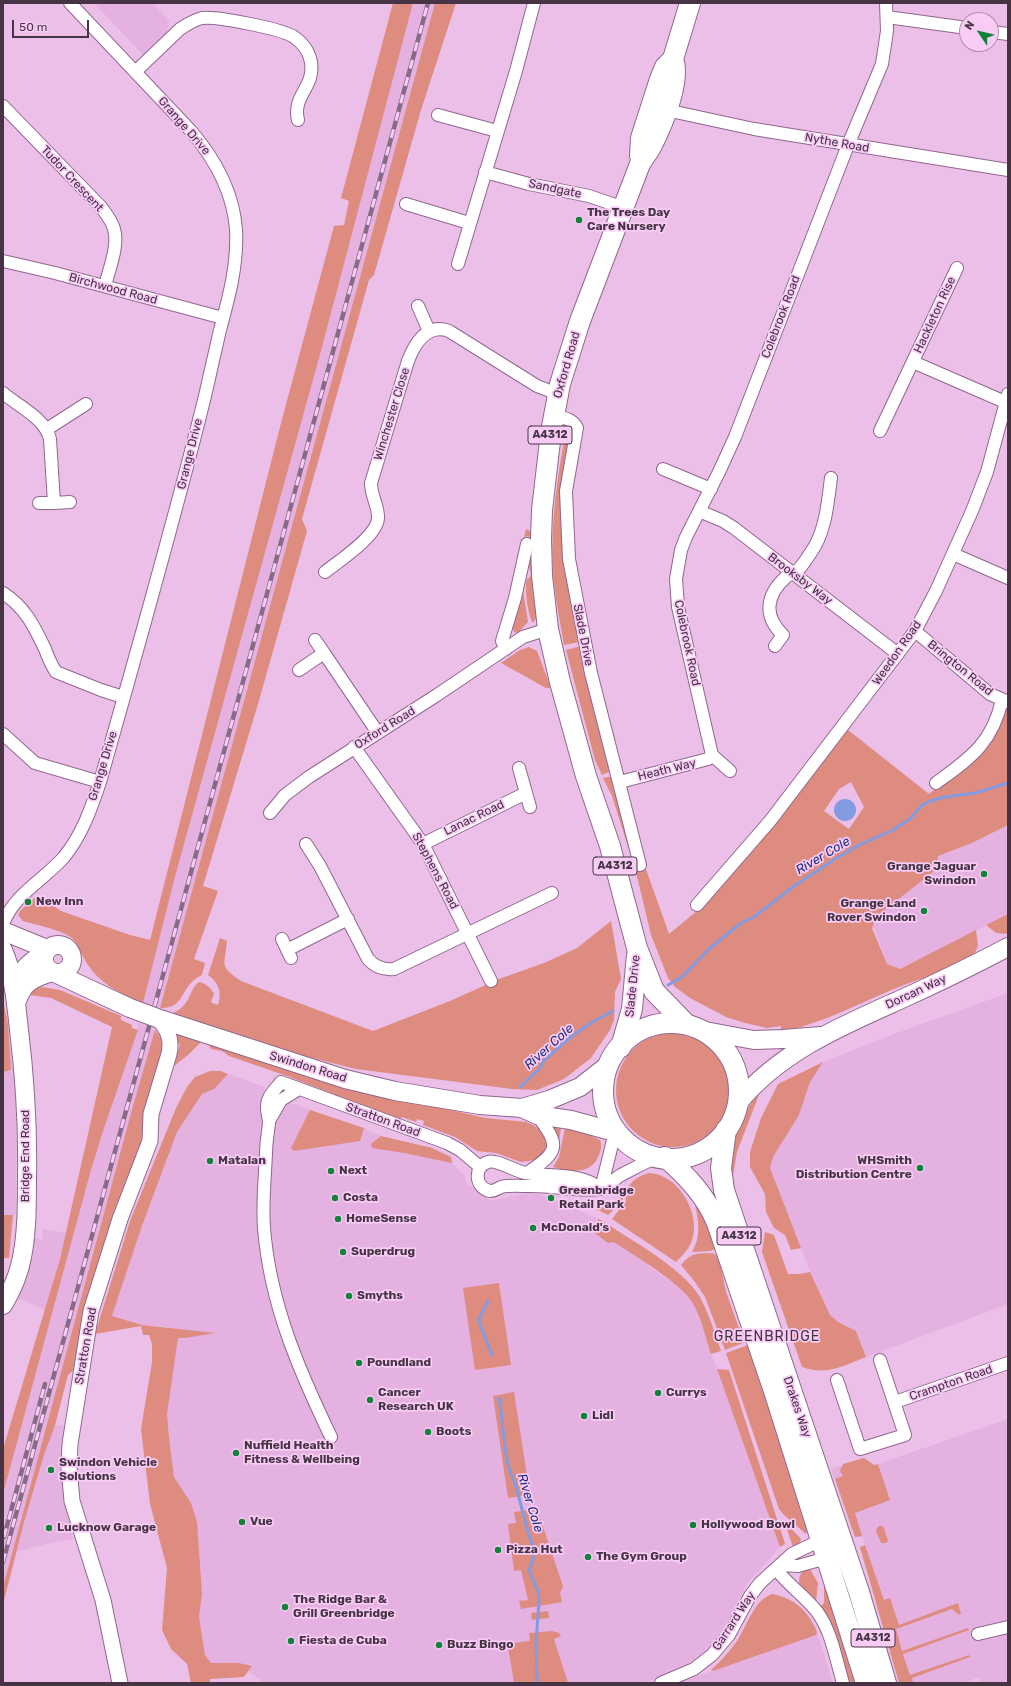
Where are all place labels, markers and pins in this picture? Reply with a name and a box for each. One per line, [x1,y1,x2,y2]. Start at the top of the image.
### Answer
place label: The Trees Day Care Nursery [587,206,670,234]
marker: The Trees Day Care Nursery [574,215,584,225]
place label: Grange Jaguar Swindon [887,860,976,888]
marker: Grange Jaguar Swindon [979,869,989,879]
place label: New Inn [36,895,83,909]
marker: New Inn [23,897,33,907]
place label: Grange Land Rover Swindon [827,897,916,925]
marker: Grange Land Rover Swindon [919,906,929,916]
place label: Matalan [218,1154,266,1168]
place label: WHSmith Distribution Centre [796,1154,912,1182]
marker: Matalan [205,1156,215,1166]
marker: WHSmith Distribution Centre [915,1163,925,1173]
place label: Next [339,1164,367,1178]
marker: Next [326,1166,336,1176]
place label: Greenbridge Retail Park [559,1184,634,1212]
place label: Costa [343,1191,378,1205]
marker: Costa [330,1193,340,1203]
marker: Greenbridge Retail Park [546,1193,556,1203]
place label: HomeSense [346,1212,417,1226]
marker: HomeSense [333,1214,343,1224]
place label: McDonald's [541,1221,609,1235]
marker: McDonald's [528,1223,538,1233]
place label: Superdrug [351,1245,415,1259]
marker: Superdrug [338,1247,348,1257]
place label: Smyths [357,1289,403,1303]
marker: Smyths [344,1291,354,1301]
place label: Poundland [367,1356,431,1370]
marker: Poundland [354,1358,364,1368]
place label: Cancer Research UK [378,1386,454,1414]
place label: Currys [666,1386,707,1400]
marker: Currys [653,1388,663,1398]
marker: Cancer Research UK [365,1395,375,1405]
place label: Lidl [592,1409,614,1423]
marker: Lidl [579,1411,589,1421]
place label: Boots [436,1425,471,1439]
marker: Boots [423,1427,433,1437]
place label: Nuffield Health Fitness & Wellbeing [244,1439,360,1467]
marker: Nuffield Health Fitness & Wellbeing [231,1448,241,1458]
place label: Swindon Vehicle Solutions [59,1456,157,1484]
marker: Swindon Vehicle Solutions [46,1465,56,1475]
place label: Vue [250,1515,273,1529]
marker: Vue [237,1517,247,1527]
place label: Hollywood Bowl [701,1518,795,1532]
marker: Hollywood Bowl [688,1520,698,1530]
place label: Lucknow Garage [57,1521,156,1535]
marker: Lucknow Garage [44,1523,54,1533]
place label: Pizza Hut [506,1543,563,1557]
marker: Pizza Hut [493,1545,503,1555]
place label: The Gym Group [596,1550,687,1564]
marker: The Gym Group [583,1552,593,1562]
place label: The Ridge Bar & Grill Greenbridge [293,1593,395,1621]
marker: The Ridge Bar & Grill Greenbridge [280,1602,290,1612]
place label: Fiesta de Cuba [299,1634,387,1648]
marker: Fiesta de Cuba [286,1636,296,1646]
place label: Buzz Bingo [447,1638,514,1652]
marker: Buzz Bingo [434,1640,444,1650]

